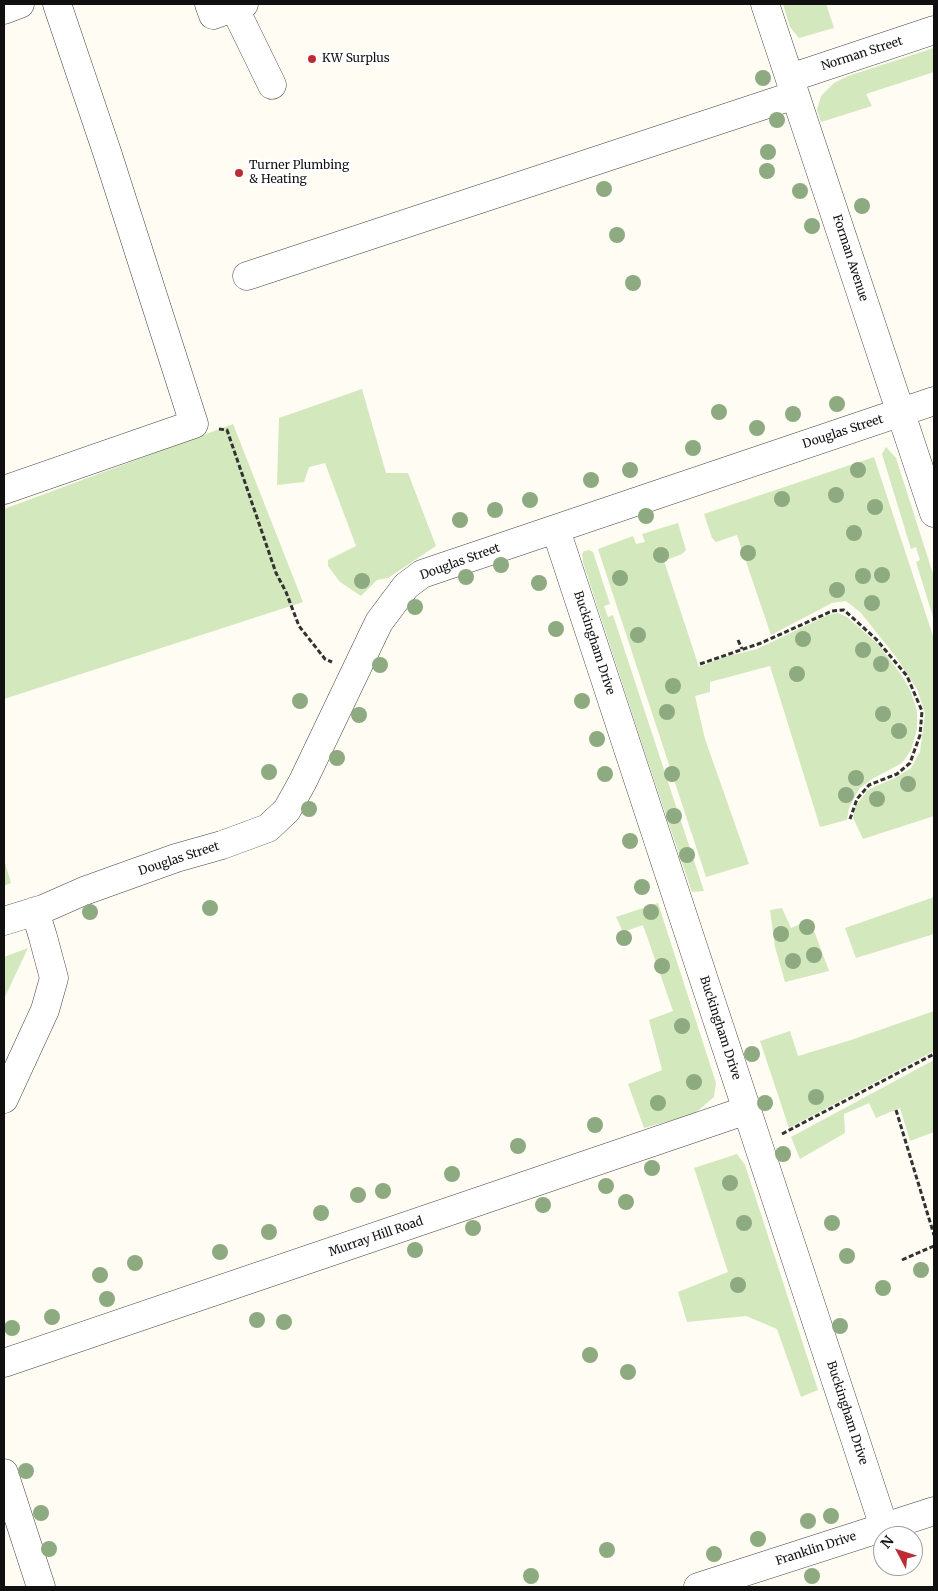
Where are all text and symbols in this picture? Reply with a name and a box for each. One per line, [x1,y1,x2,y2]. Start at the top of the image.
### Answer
street label: Norman Street [819,34,905,74]
place label: KW Surplus [322,52,390,66]
marker: KW Surplus [306,53,318,65]
place label: Turner Plumbing & Heating [249,159,349,187]
marker: Turner Plumbing & Heating [233,167,245,179]
street label: Forman Avenue [829,213,871,303]
street label: Douglas Street [801,412,885,452]
street label: Douglas Street [418,541,502,583]
street label: Buckingham Drive [570,589,618,697]
street label: Douglas Street [137,839,221,879]
street label: Buckingham Drive [696,974,744,1082]
street label: Murray Hill Road [327,1214,425,1260]
street label: Buckingham Drive [823,1359,871,1467]
north arrow [873,1526,923,1576]
street label: Franklin Drive [774,1529,858,1569]
text: N [877,1532,898,1552]

